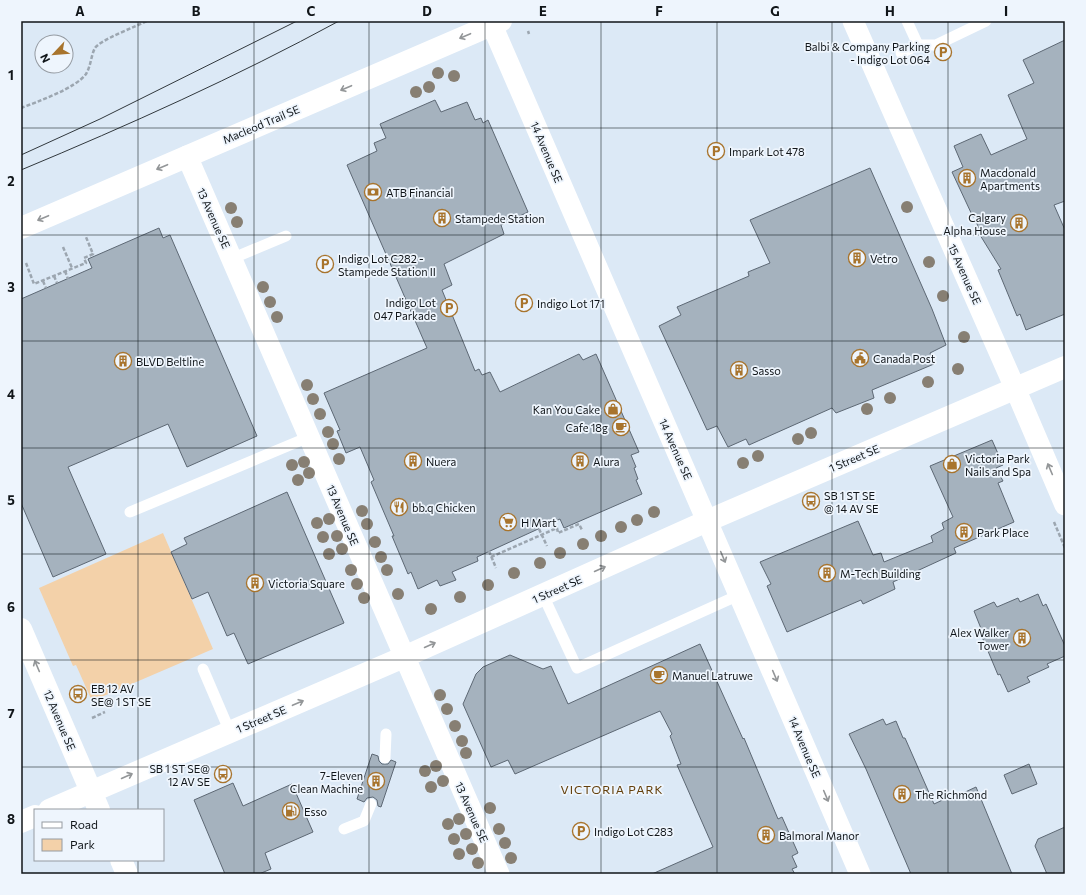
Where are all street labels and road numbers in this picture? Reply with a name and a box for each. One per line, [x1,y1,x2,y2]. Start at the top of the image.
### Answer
street label: Macleod Trail SE [221,102,301,146]
street label: 14 Avenue SE [528,119,566,185]
street label: 13 Avenue SE [195,186,233,250]
street label: 15 Avenue SE [946,242,984,306]
street label: 14 Avenue SE [657,417,695,481]
street label: 1 Street SE [827,442,881,474]
street label: 13 Avenue SE [324,483,362,547]
street label: 1 Street SE [530,572,584,606]
street label: 12 Avenue SE [41,688,79,752]
street label: 1 Street SE [234,703,288,735]
street label: 14 Avenue SE [786,714,824,780]
street label: 13 Avenue SE [453,780,491,844]

